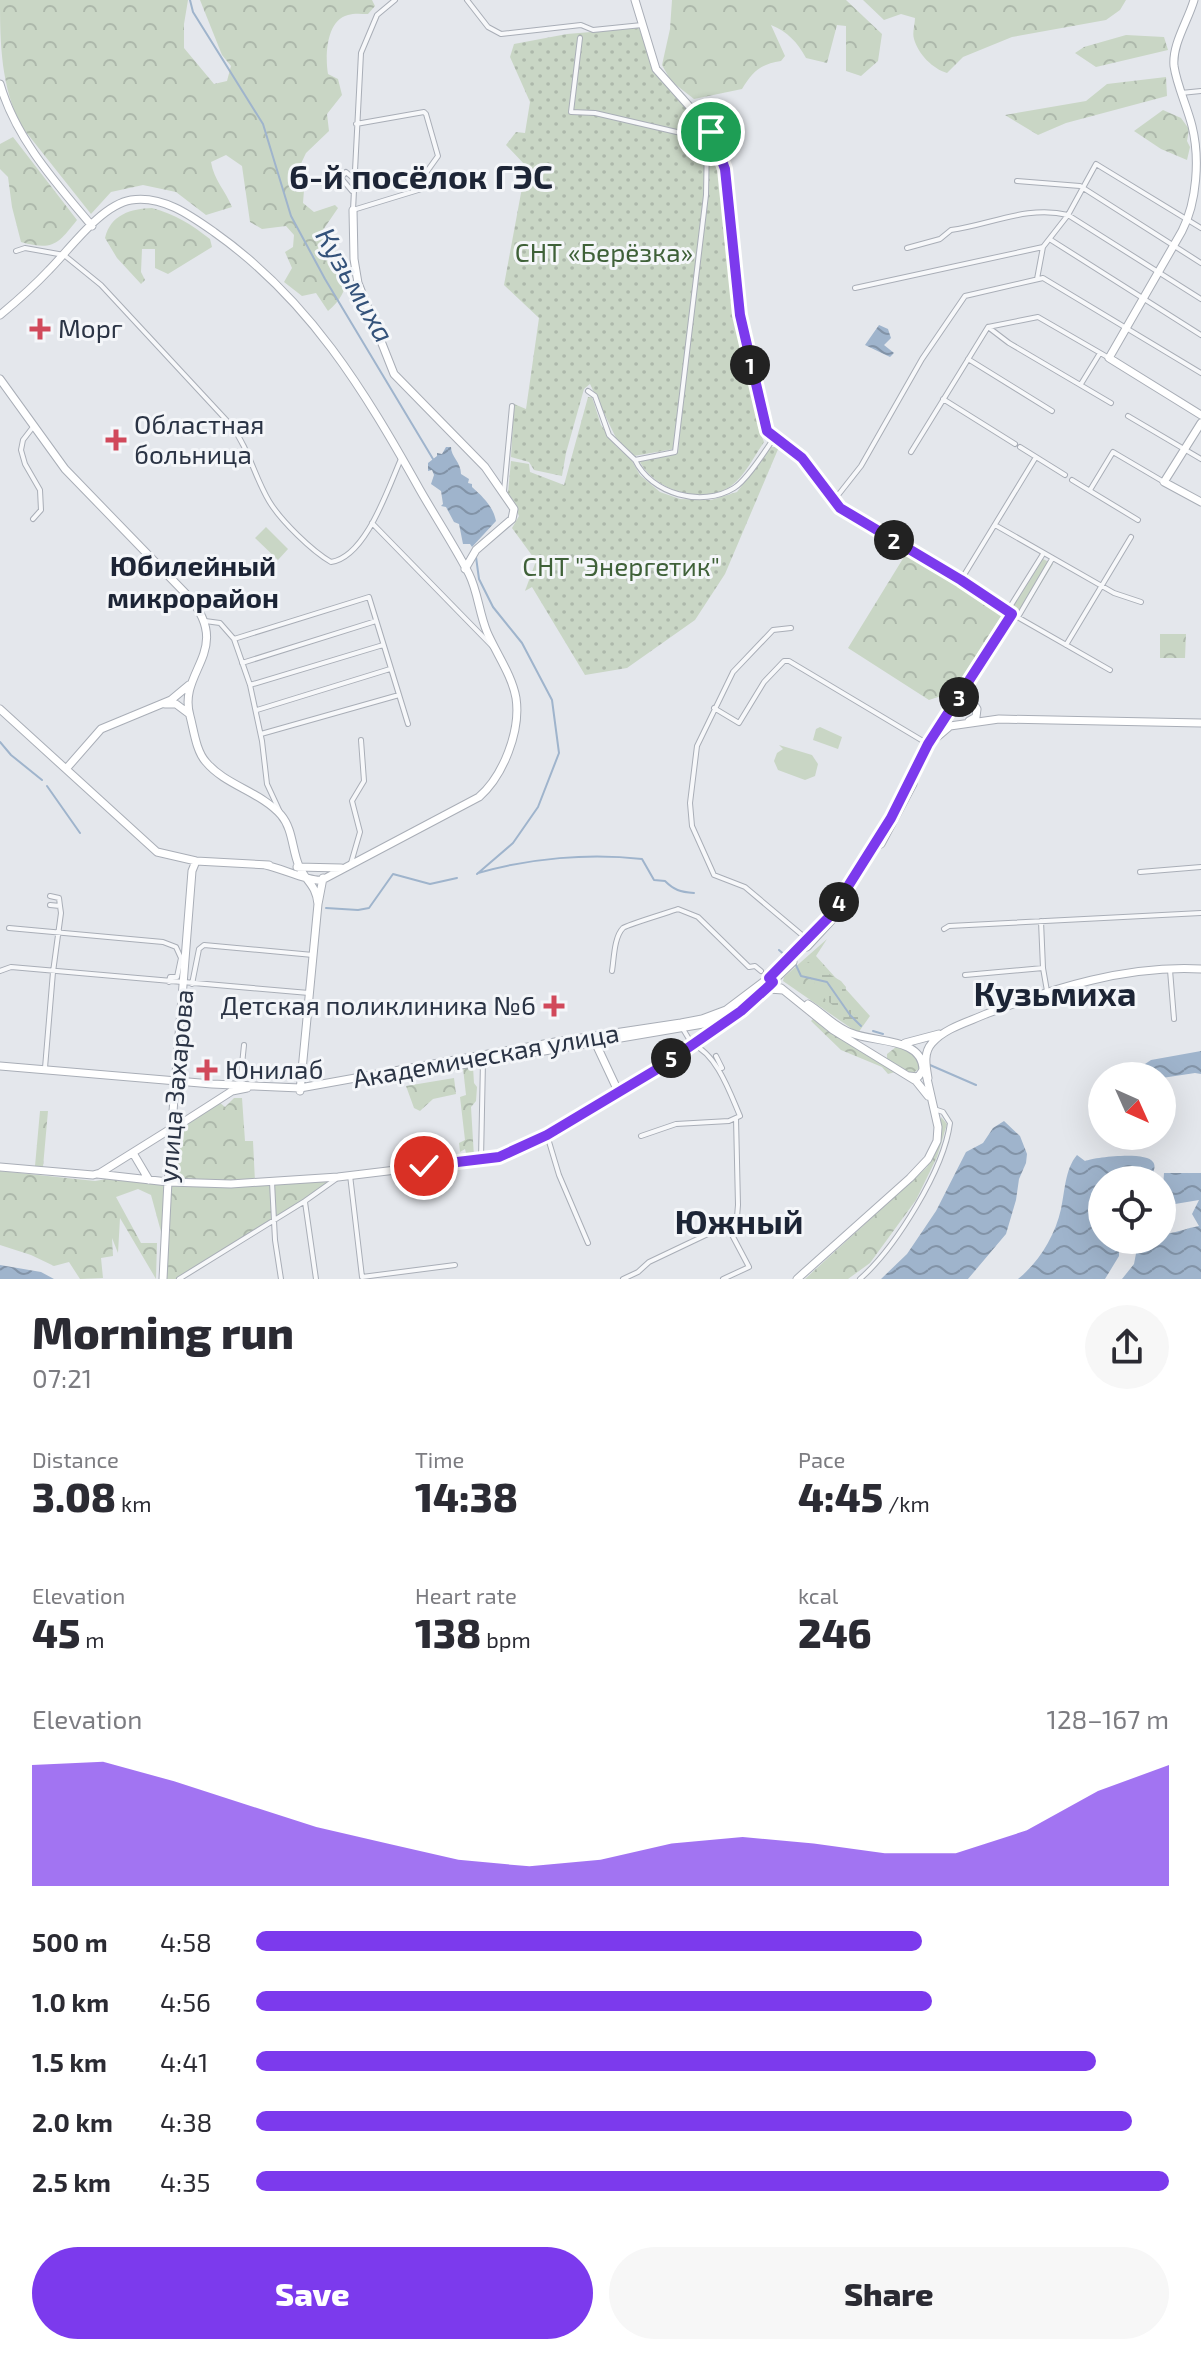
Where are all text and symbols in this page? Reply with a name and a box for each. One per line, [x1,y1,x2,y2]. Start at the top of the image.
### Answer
pin [677,98,745,166]
icon: arrive [689,110,733,154]
district label: 6-й посёлок ГЭС [289,155,553,196]
water label: Кузьмиха [309,221,402,348]
park label: СНТ «Берёзка» [515,236,693,267]
place label: Морг [58,312,123,343]
marker: Морг [29,318,51,340]
pin: 1 [730,345,770,385]
text: 1 [745,352,755,378]
place label: Областная больница [134,408,264,469]
marker: Областная больница [105,429,127,451]
pin: 2 [874,520,914,560]
text: 2 [888,527,900,553]
district label: Юбилейный микрорайон [107,548,279,614]
park label: СНТ "Энергетик" [522,550,720,581]
pin: 3 [939,677,979,717]
text: 3 [953,684,965,710]
pin: 4 [819,882,859,922]
text: 4 [832,889,846,915]
district label: Кузьмиха [974,972,1136,1013]
street label: улица Захарова [151,988,199,1184]
place label: Детская поликлиника №6 [221,989,536,1020]
marker: Детская поликлиника №6 [543,995,565,1017]
street label: Академическая улица [350,1016,621,1094]
pin: 5 [651,1038,691,1078]
text: 5 [665,1045,677,1071]
place label: Юнилаб [225,1053,323,1084]
marker: Юнилаб [196,1059,218,1081]
north arrow [1088,1062,1176,1150]
map controls [1088,1062,1176,1254]
pin [390,1132,458,1200]
icon: check [402,1144,446,1188]
button: locate [1088,1166,1176,1254]
district label: Южный [675,1200,804,1241]
text: Morning run [32,1305,294,1358]
button: share [1085,1305,1169,1389]
text: 07:21 [32,1362,92,1393]
text: Distance [32,1446,119,1472]
text: Time [415,1446,464,1472]
text: Pace [798,1446,845,1472]
text: 3.08 [32,1472,116,1520]
text: 14:38 [415,1472,518,1520]
text: 4:45 [798,1472,883,1520]
text: km [116,1490,152,1516]
text: /km [883,1490,930,1516]
text: Elevation [32,1582,125,1608]
text: Heart rate [415,1582,517,1608]
text: kcal [798,1582,838,1608]
text: 45 [32,1608,80,1656]
text: 138 [415,1608,481,1656]
text: 246 [798,1608,872,1656]
text: m [80,1626,105,1652]
text: bpm [481,1626,531,1652]
text: Elevation [32,1703,142,1734]
text: 128–167 m [1047,1703,1169,1734]
text: 500 m [32,1926,108,1957]
text: 4:58 [160,1926,212,1957]
text: 1.0 km [32,1986,109,2017]
text: 4:56 [160,1986,211,2017]
text: 1.5 km [32,2046,107,2077]
text: 4:41 [160,2046,208,2077]
text: 2.0 km [32,2106,113,2137]
text: 4:38 [160,2106,212,2137]
text: 2.5 km [32,2166,111,2197]
text: 4:35 [160,2166,211,2197]
button: Save [32,2247,593,2339]
button: Share [609,2247,1169,2339]

